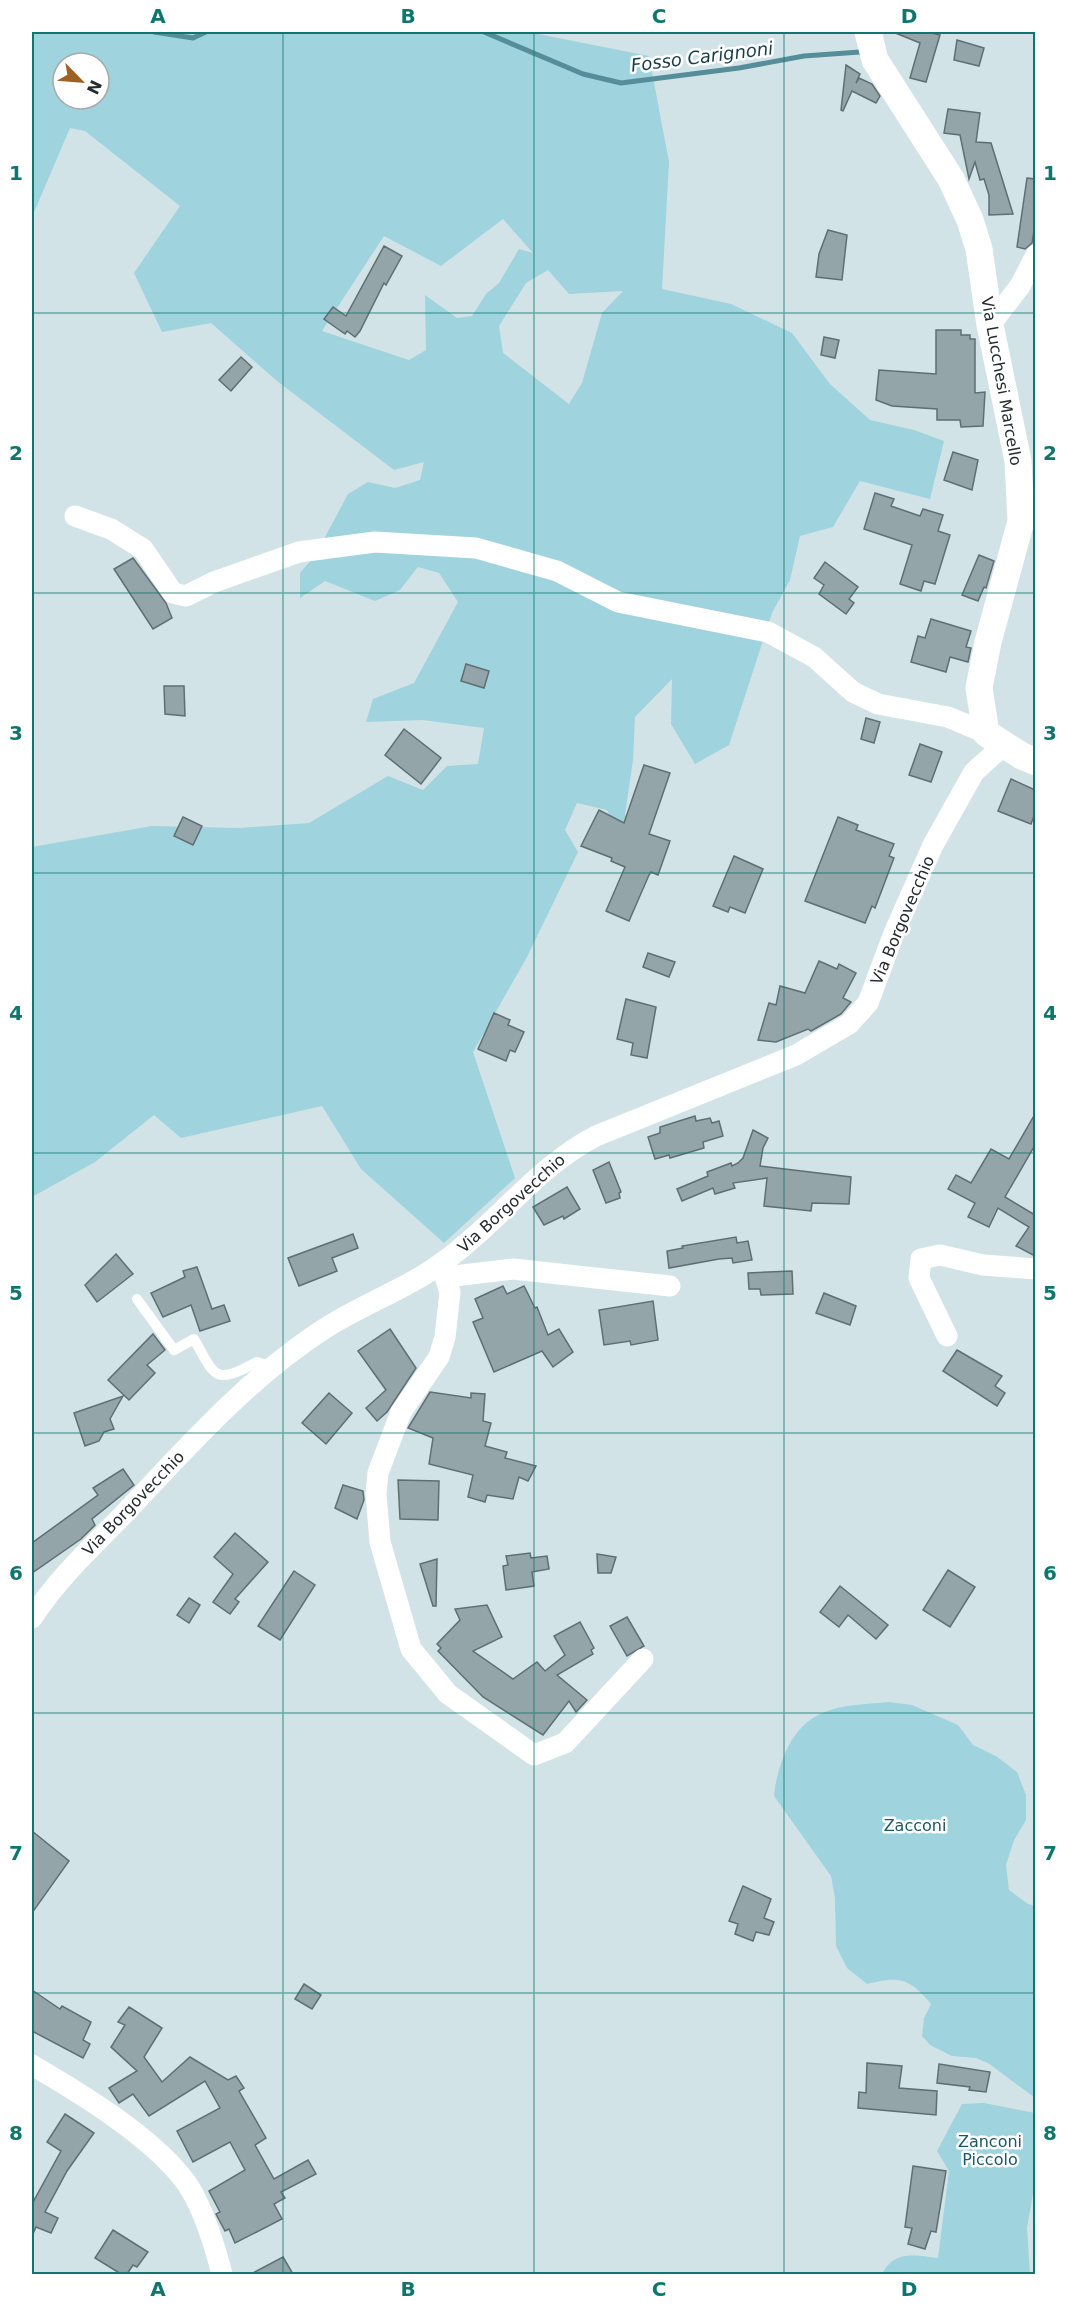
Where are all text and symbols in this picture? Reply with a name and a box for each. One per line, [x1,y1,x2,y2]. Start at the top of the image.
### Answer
text: A [150,4,166,28]
text: B [400,4,416,28]
text: C [652,4,666,28]
text: D [901,4,917,28]
water label: Fosso Carignoni [630,37,774,76]
north arrow [51,51,111,111]
text: N [83,77,106,97]
text: 1 [9,161,23,185]
text: 1 [1043,161,1057,185]
street label: Via Lucchesi Marcello [977,295,1026,467]
text: 2 [9,441,23,465]
text: 2 [1043,441,1057,465]
text: 3 [9,721,23,745]
text: 3 [1043,721,1057,745]
street label: Via Borgovecchio [867,853,938,988]
text: 4 [9,1001,23,1025]
text: 4 [1043,1001,1057,1025]
street label: Via Borgovecchio [454,1150,569,1257]
text: 5 [9,1281,23,1305]
text: 5 [1043,1281,1057,1305]
street label: Via Borgovecchio [79,1447,188,1560]
text: 6 [9,1561,23,1585]
text: 6 [1043,1561,1057,1585]
park label: Zacconi [884,1816,946,1835]
text: 7 [9,1841,23,1865]
text: 7 [1043,1841,1057,1865]
text: 8 [9,2121,23,2145]
text: 8 [1043,2121,1057,2145]
park label: Zanconi Piccolo [958,2132,1022,2169]
text: A [150,2277,166,2301]
text: B [400,2277,416,2301]
text: C [652,2277,666,2301]
text: D [901,2277,917,2301]

